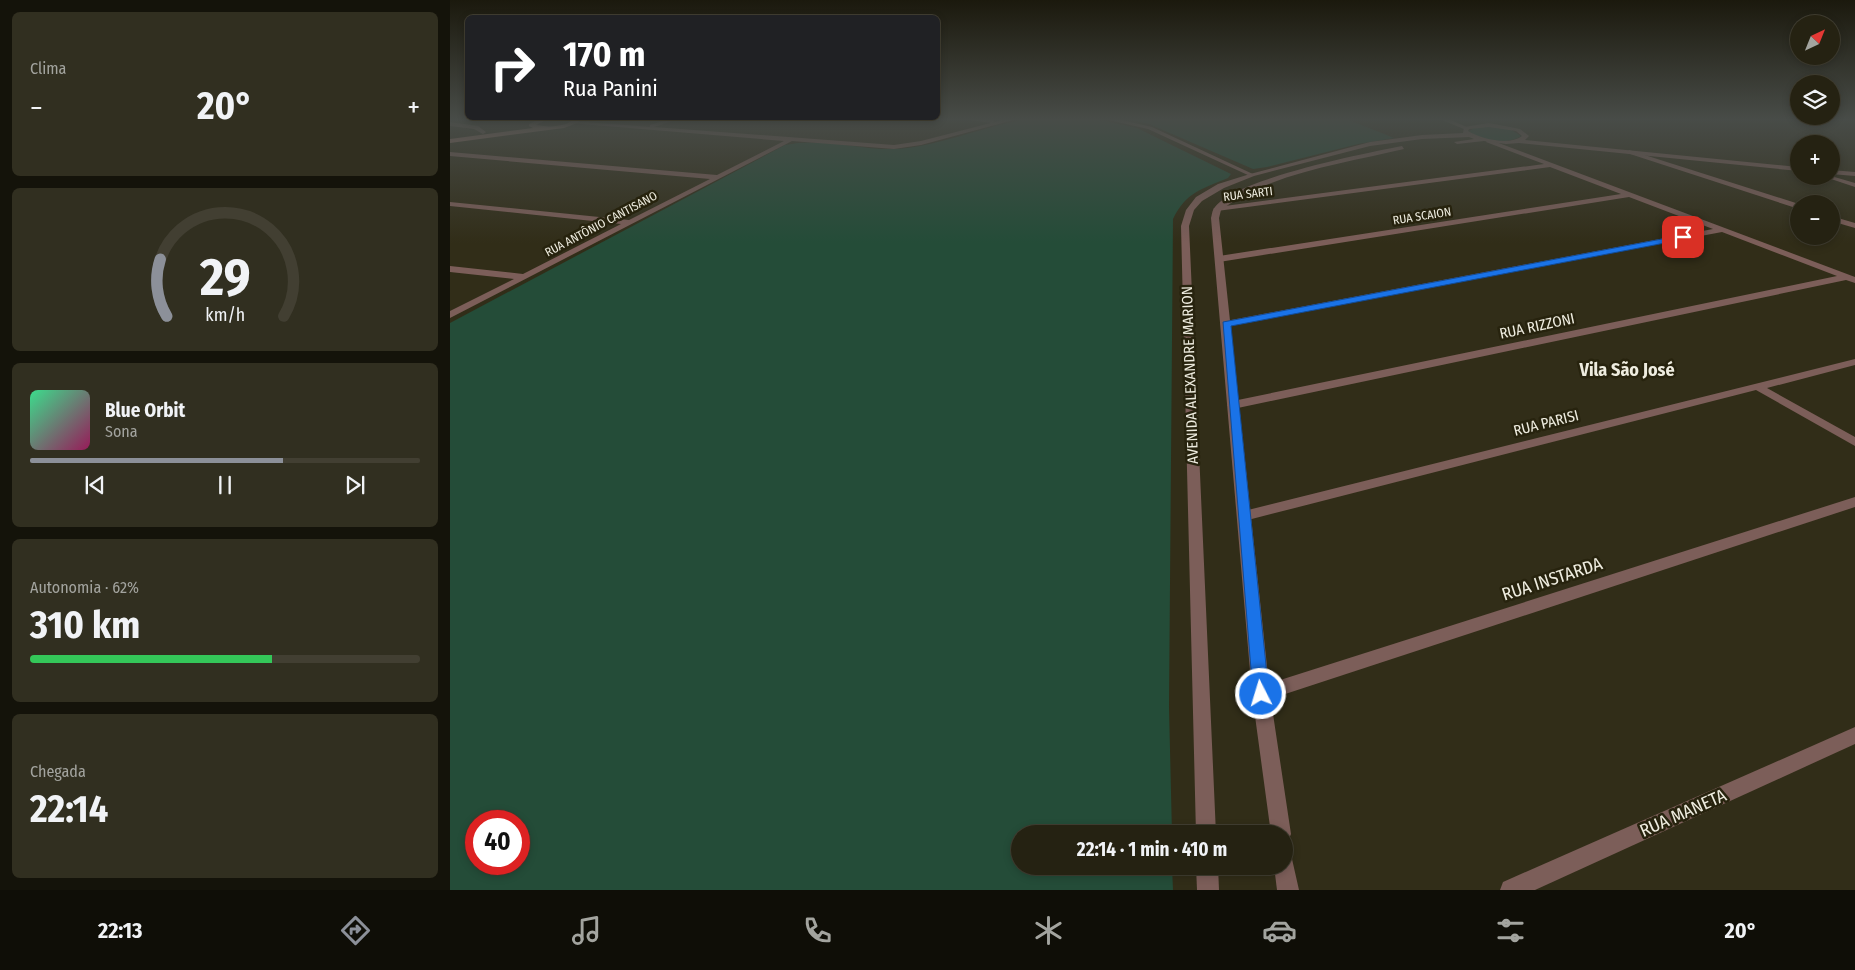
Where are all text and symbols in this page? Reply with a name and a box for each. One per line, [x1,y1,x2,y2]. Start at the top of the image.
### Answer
north arrow [1790,15,1840,65]
map controls [1790,15,1840,245]
text: 170 m [563,33,646,75]
icon: right [480,35,545,100]
text: Clima [30,59,66,78]
text: Rua Panini [563,75,658,102]
button: layers [1790,75,1840,125]
text: 20° [197,83,253,129]
text: − [30,91,43,124]
text: + [407,91,420,124]
button: + [1790,135,1840,185]
street label: RUA SARTI [1222,184,1274,204]
street label: RUA ANTÔNIO CANTISANO [542,188,659,260]
button: − [1790,195,1840,245]
street label: RUA SCAION [1392,204,1452,228]
pin [1662,216,1704,258]
icon: arrive [1669,223,1697,251]
text: 29 [199,246,250,309]
street label: AVENIDA ALEXANDRE MARION [1178,286,1202,464]
text: km/h [205,304,245,326]
street label: RUA RIZZONI [1498,309,1576,343]
district label: Vila São José [1578,359,1675,381]
text: Blue Orbit [105,399,185,422]
street label: RUA PARISI [1512,406,1580,440]
text: Sona [105,422,138,441]
icon: previous [81,471,109,499]
icon: pause [211,471,239,499]
icon: next [341,471,369,499]
street label: RUA INSTARDA [1499,552,1606,606]
text: Autonomia · 62% [30,578,139,597]
text: 310 km [30,602,140,648]
position arrow [1234,667,1286,719]
text: Chegada [30,762,86,781]
street label: RUA MANETA [1636,784,1730,842]
text: 22:14 [30,786,108,832]
speed limit sign: 40 [465,810,530,875]
text: 22:14 · 1 min · 410 m [1077,838,1227,861]
icon: directions [338,913,373,948]
icon: music [569,913,604,948]
icon: phone [800,913,835,948]
icon: climate [1031,913,1066,948]
icon: car [1262,913,1297,948]
icon: filters [1493,913,1528,948]
text: 22:13 [98,917,142,944]
text: 20° [1724,917,1757,944]

